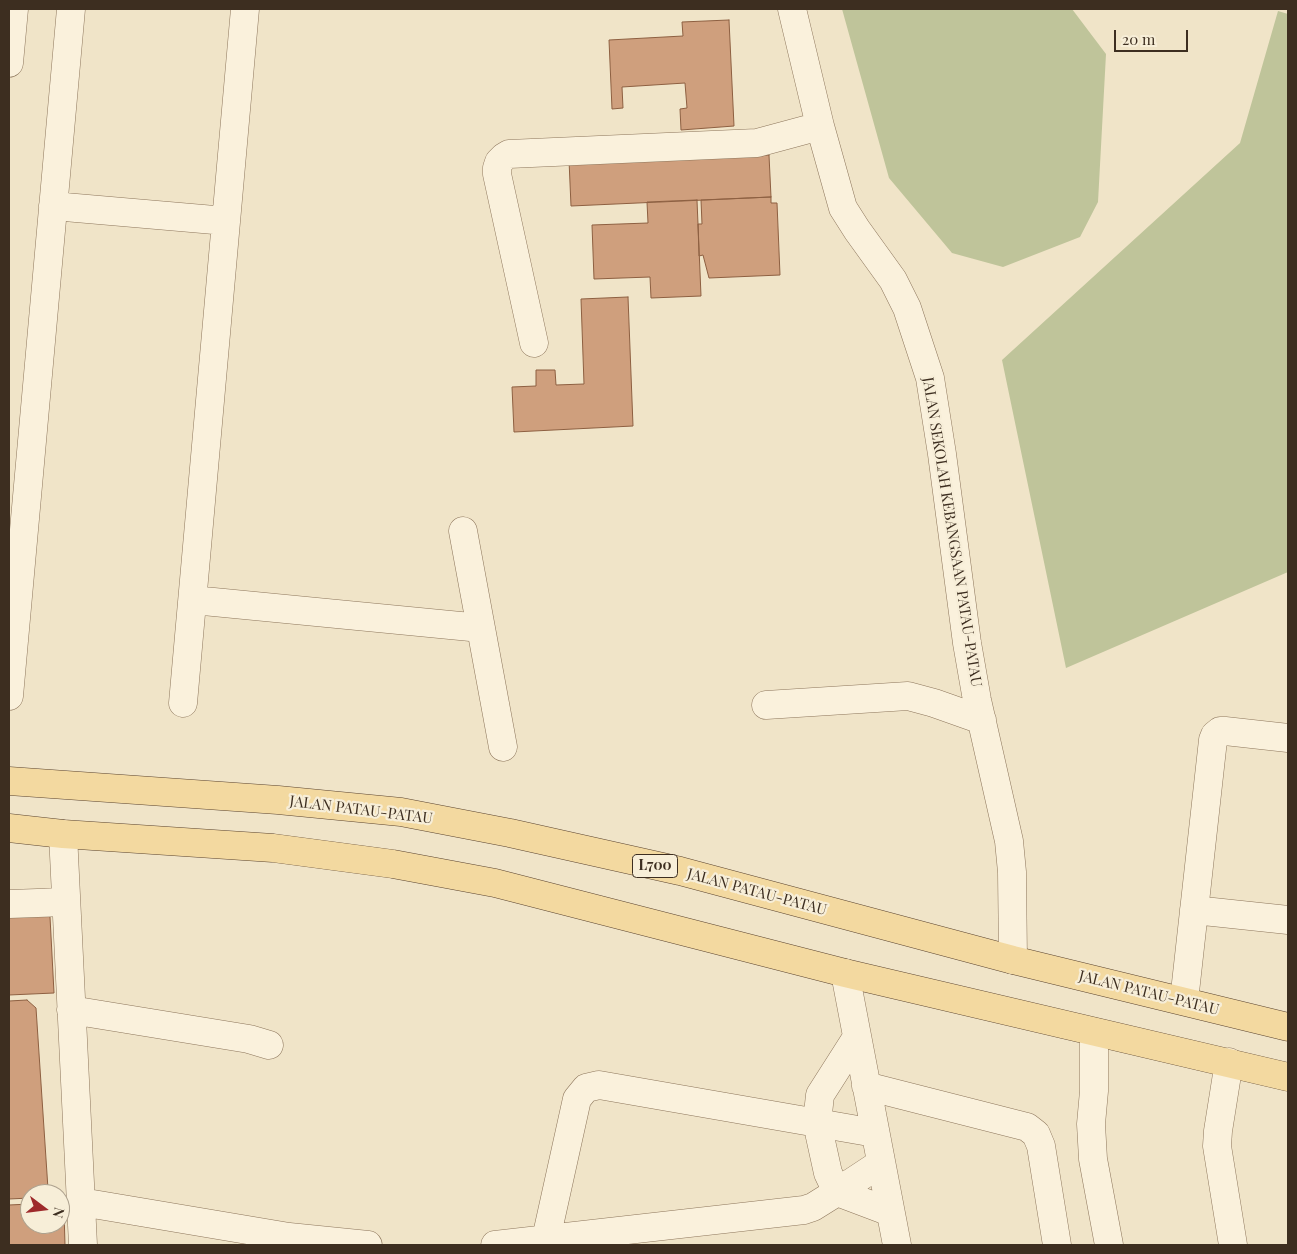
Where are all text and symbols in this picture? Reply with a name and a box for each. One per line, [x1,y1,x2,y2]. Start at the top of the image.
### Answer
scale bar [1117,20,1191,52]
text: 20 m [1122,29,1155,49]
street label: JALAN SEKOLAH KEBANGSAAN PATAU-PATAU [919,376,985,688]
street label: JALAN PATAU-PATAU [289,792,433,828]
road number: L700 [632,854,678,878]
street label: JALAN PATAU-PATAU [685,865,829,919]
street label: JALAN PATAU-PATAU [1077,967,1221,1019]
north arrow [20,1184,70,1234]
text: N [49,1205,69,1220]

